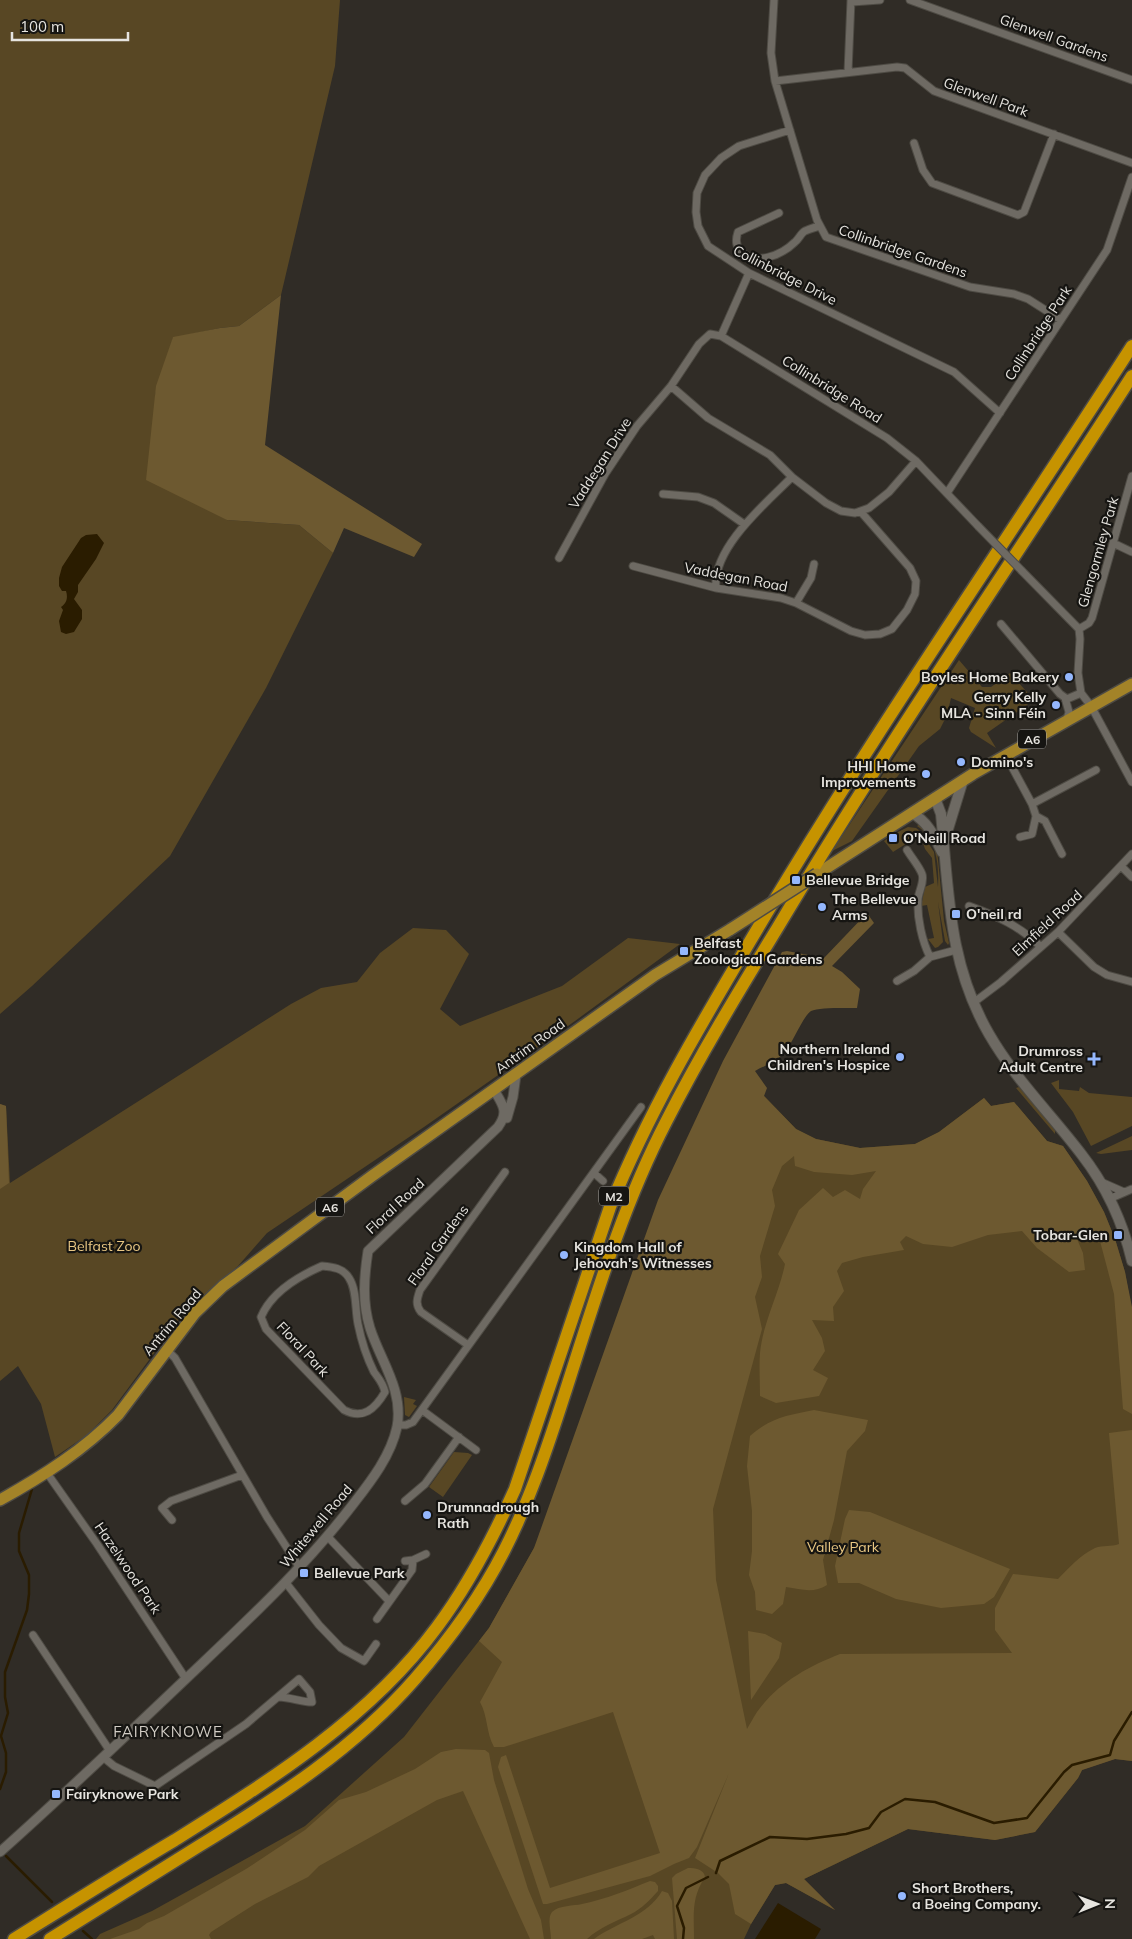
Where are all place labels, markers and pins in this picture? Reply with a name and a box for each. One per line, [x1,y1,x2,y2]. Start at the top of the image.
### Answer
place label: Boyles Home Bakery [921,668,1059,686]
marker: Boyles Home Bakery [1063,671,1075,683]
place label: Gerry Kelly MLA - Sinn Féin [941,688,1046,722]
marker: Gerry Kelly MLA - Sinn Féin [1050,699,1062,711]
place label: Domino's [971,753,1033,771]
marker: Domino's [955,756,967,768]
place label: HHI Home Improvements [821,757,916,791]
marker: HHI Home Improvements [920,768,932,780]
place label: O'Neill Road [903,829,986,847]
marker: O'Neill Road [887,832,899,844]
place label: Bellevue Bridge [806,871,910,889]
marker: Bellevue Bridge [790,874,802,886]
place label: The Bellevue Arms [832,890,917,924]
marker: The Bellevue Arms [816,901,828,913]
place label: O'neil rd [966,905,1022,923]
marker: O'neil rd [950,908,962,920]
place label: Belfast Zoological Gardens [694,934,823,968]
marker: Belfast Zoological Gardens [678,945,690,957]
place label: Northern Ireland Children's Hospice [767,1040,890,1074]
place label: Drumross Adult Centre [999,1042,1083,1076]
marker: Northern Ireland Children's Hospice [894,1051,906,1063]
marker: Drumross Adult Centre [1087,1052,1101,1066]
place label: Tobar-Glen [1033,1226,1108,1244]
marker: Tobar-Glen [1112,1229,1124,1241]
place label: Kingdom Hall of Jehovah's Witnesses [574,1238,712,1272]
marker: Kingdom Hall of Jehovah's Witnesses [558,1249,570,1261]
place label: Drumnadrough Rath [437,1498,539,1532]
marker: Drumnadrough Rath [421,1509,433,1521]
place label: Bellevue Park [314,1564,405,1582]
marker: Bellevue Park [298,1567,310,1579]
place label: Fairyknowe Park [66,1785,179,1803]
marker: Fairyknowe Park [50,1788,62,1800]
place label: Short Brothers, a Boeing Company. [912,1879,1041,1913]
marker: Short Brothers, a Boeing Company. [896,1890,908,1902]

